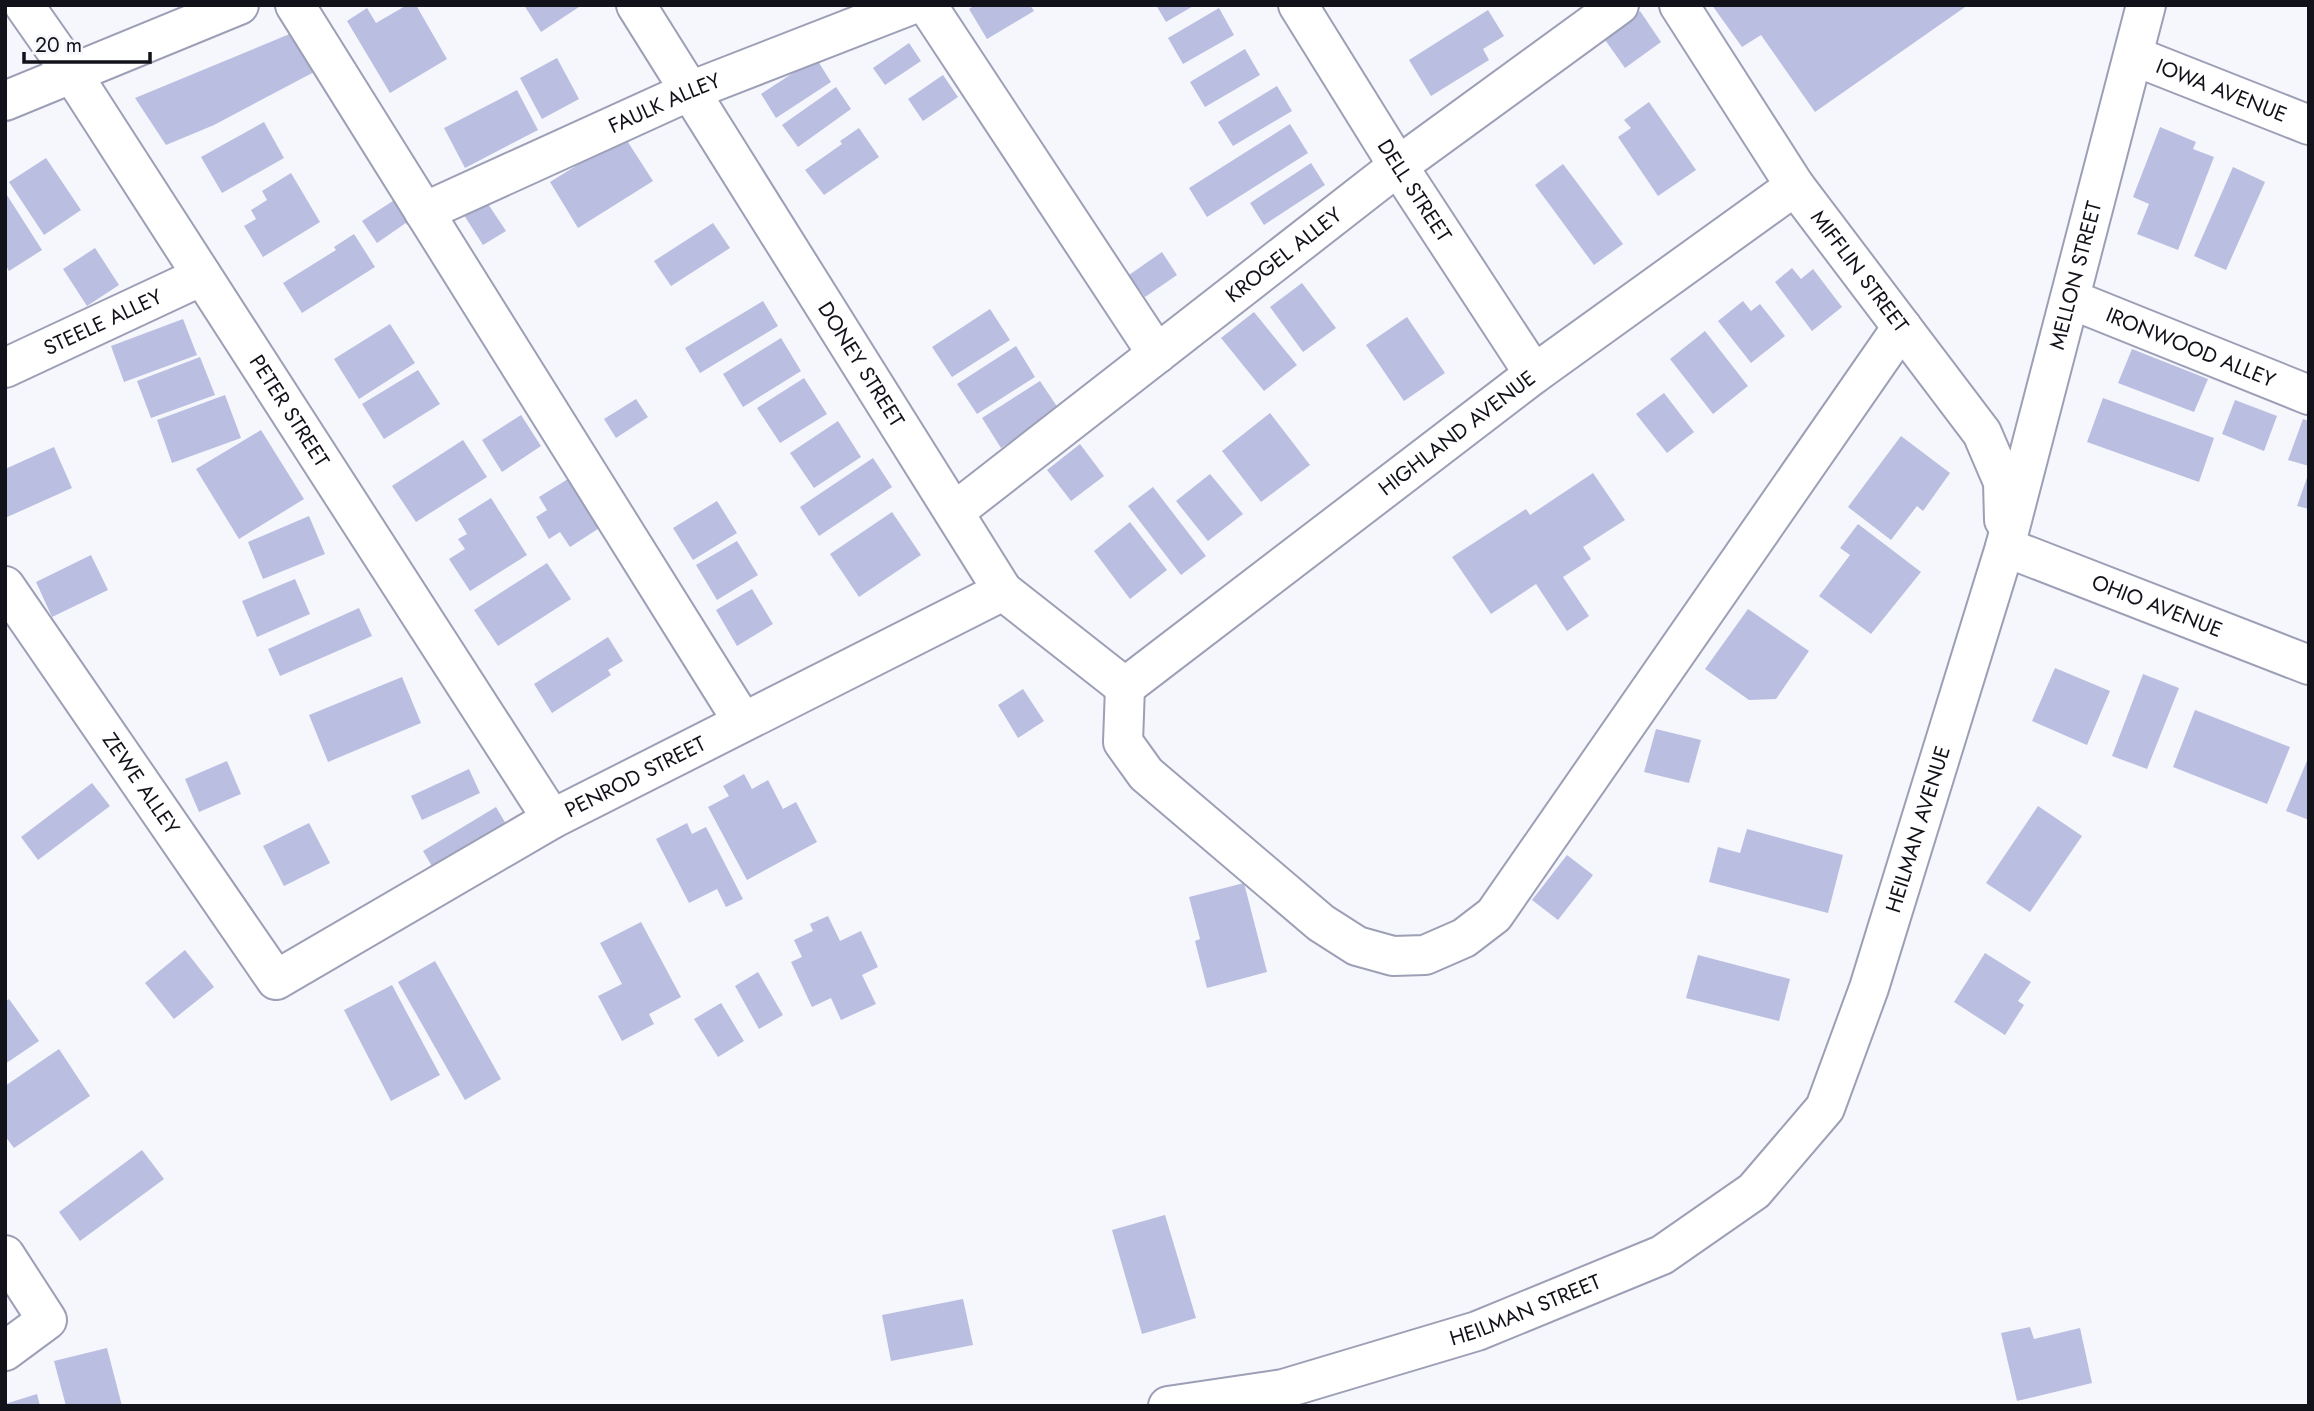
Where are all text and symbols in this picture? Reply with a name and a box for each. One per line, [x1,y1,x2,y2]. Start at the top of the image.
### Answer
scale bar [24,21,150,65]
text: 20 m [35,30,82,60]
street label: IOWA AVENUE [2152,51,2291,130]
street label: FAULK ALLEY [604,65,725,141]
street label: DELL STREET [1370,133,1459,248]
street label: MELLON STREET [2042,198,2109,353]
street label: KROGEL ALLEY [1219,200,1348,310]
street label: MIFFLIN STREET [1803,204,1916,339]
street label: STEELE ALLEY [39,282,167,363]
street label: DONEY STREET [810,296,912,433]
street label: IRONWOOD ALLEY [2101,300,2280,395]
street label: PETER STREET [242,349,337,473]
street label: HIGHLAND AVENUE [1372,363,1542,503]
street label: OHIO AVENUE [2087,567,2227,645]
street label: ZEWE ALLEY [95,727,187,841]
street label: PENROD STREET [560,729,711,825]
street label: HEILMAN AVENUE [1878,742,1958,916]
street label: HEILMAN STREET [1446,1267,1606,1353]

